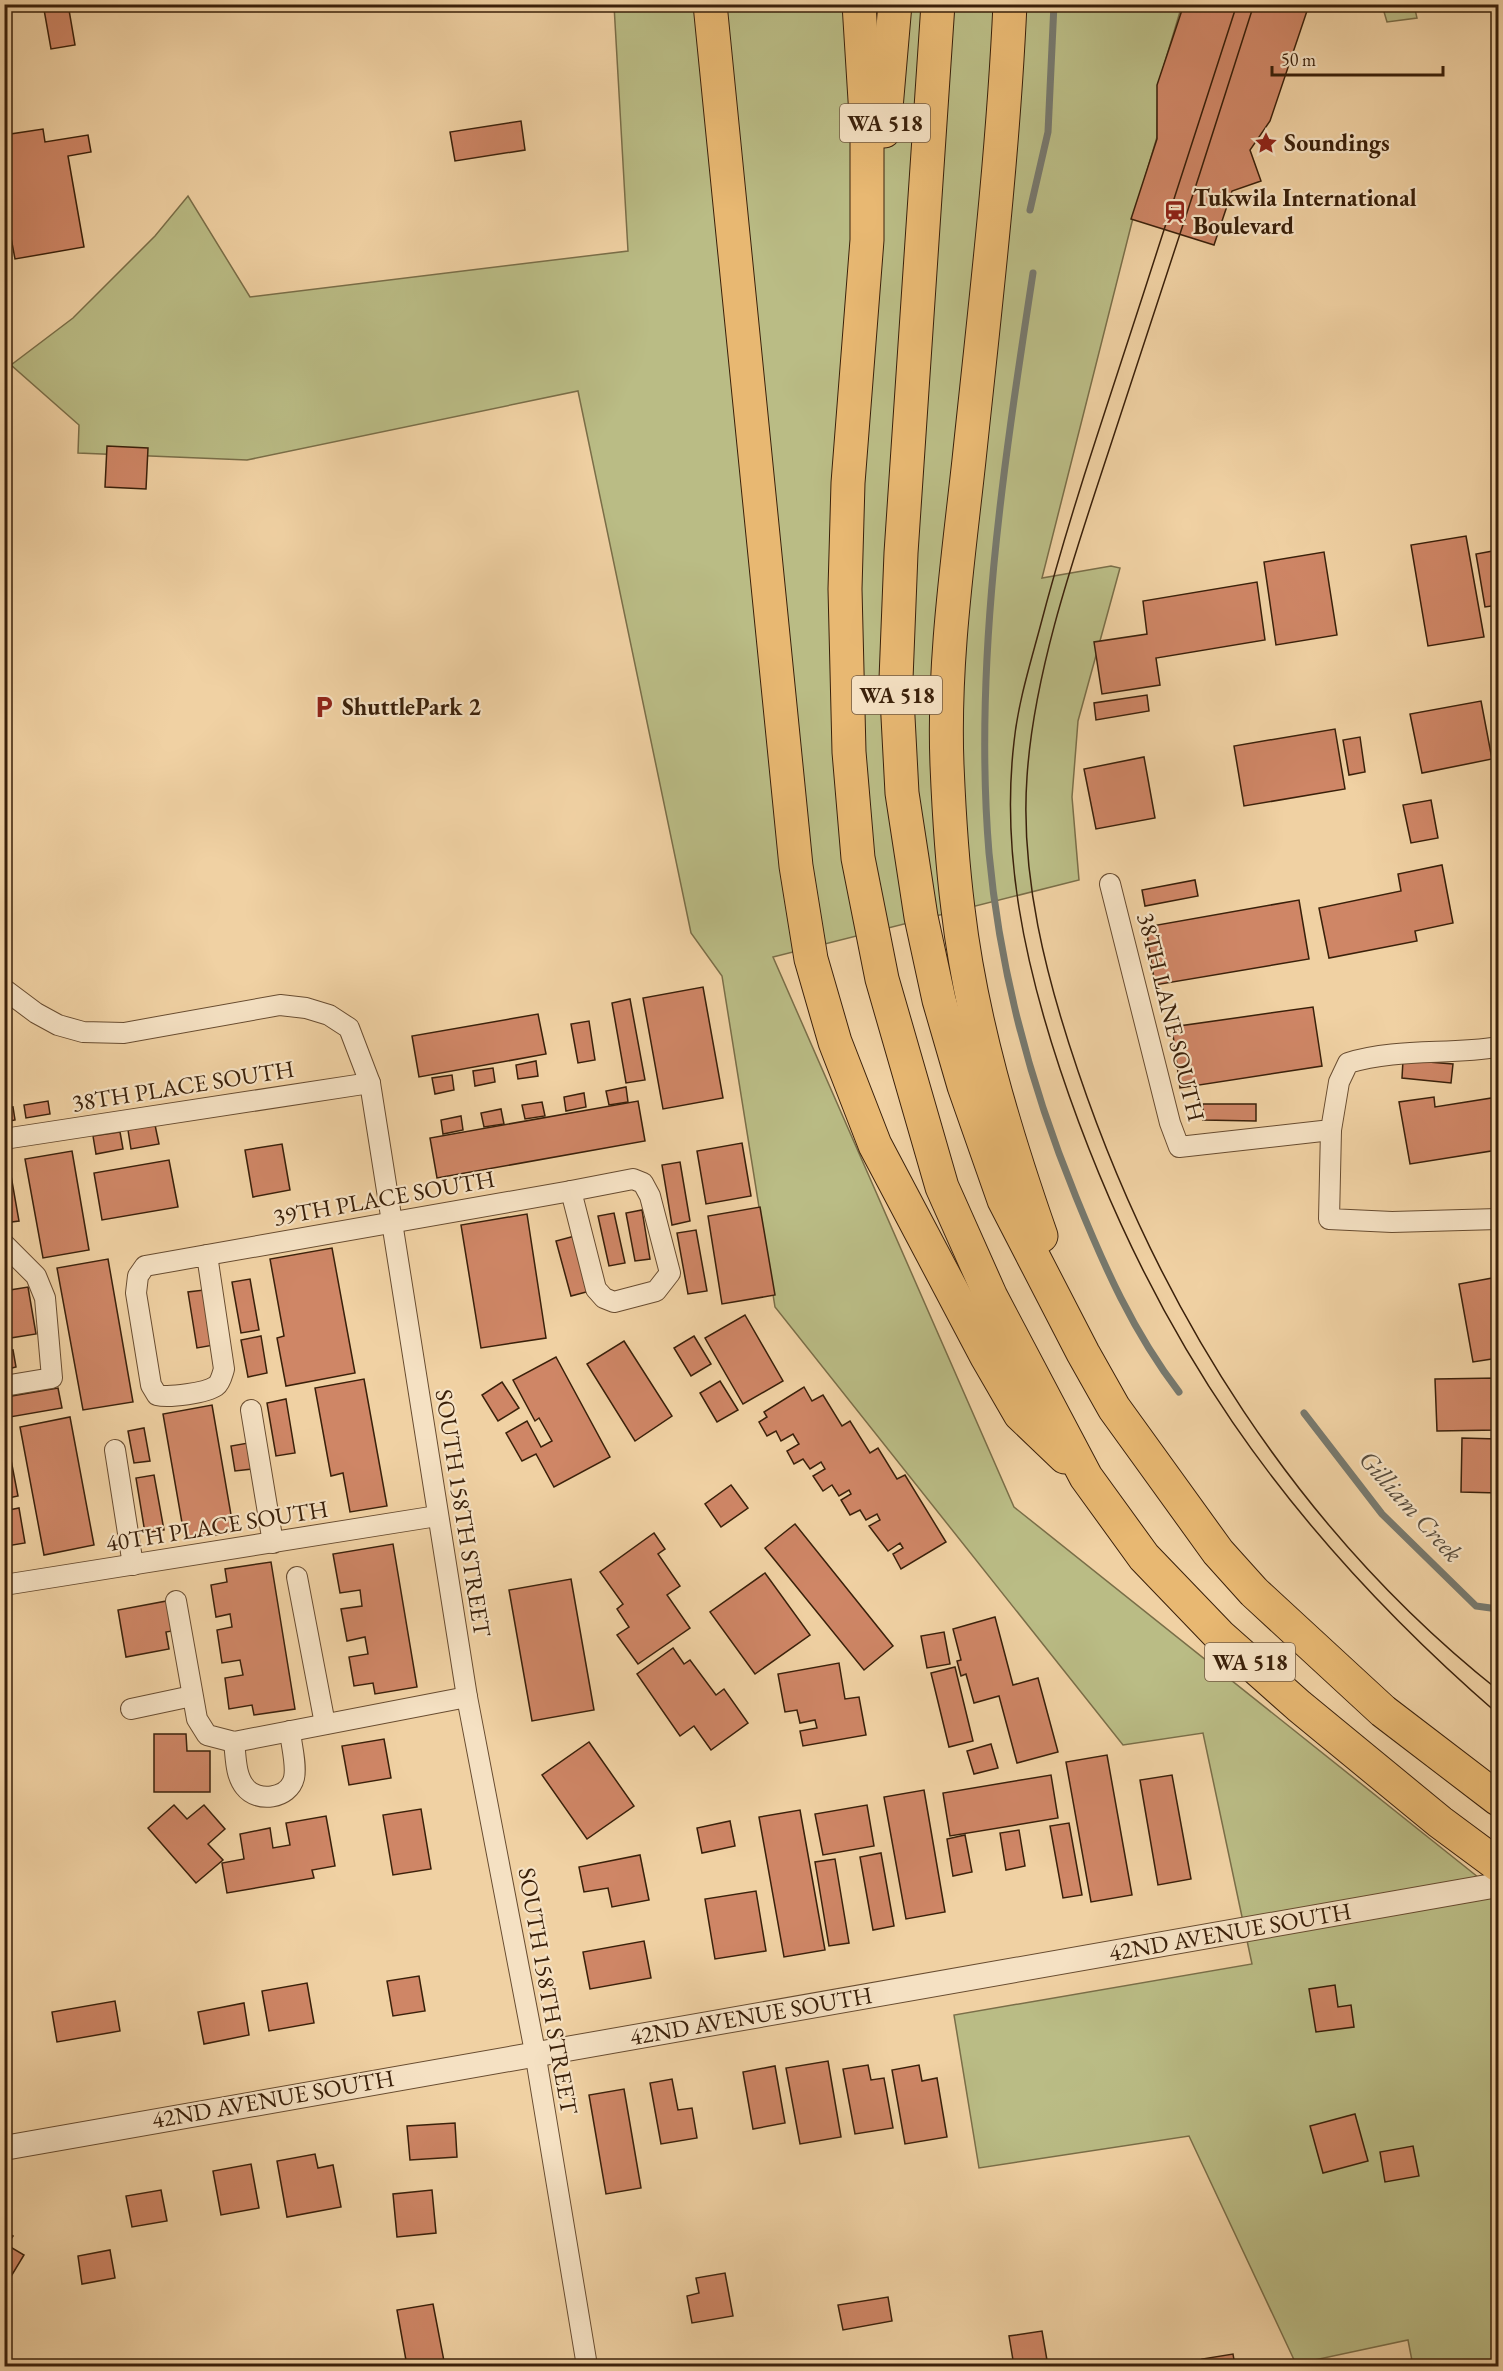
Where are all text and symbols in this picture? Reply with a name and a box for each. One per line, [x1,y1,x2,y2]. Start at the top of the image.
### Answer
scale bar [1272,39,1443,77]
text: 50 m [1281,48,1316,71]
road number: WA 518 [840,104,930,142]
place label: Soundings [1284,127,1390,159]
place icon: Soundings [1253,130,1279,156]
place label: Tukwila International Boulevard [1193,182,1417,241]
station icon: Tukwila International Boulevard [1162,199,1188,225]
road number: WA 518 [852,676,942,714]
place label: ShuttlePark 2 [342,691,481,722]
parking icon: ShuttlePark 2 [311,694,337,720]
street label: 38TH LANE SOUTH [1131,909,1212,1124]
street label: 38TH PLACE SOUTH [70,1053,296,1118]
street label: 39TH PLACE SOUTH [271,1163,497,1232]
street label: SOUTH 158TH STREET [429,1387,498,1640]
water label: Gilliam Creek [1351,1443,1471,1570]
street label: 40TH PLACE SOUTH [104,1493,330,1558]
road number: WA 518 [1205,1643,1295,1681]
street label: SOUTH 158TH STREET [512,1865,586,2118]
street label: 42ND AVENUE SOUTH [1106,1895,1354,1968]
street label: 42ND AVENUE SOUTH [627,1979,875,2052]
street label: 42ND AVENUE SOUTH [149,2062,397,2135]

